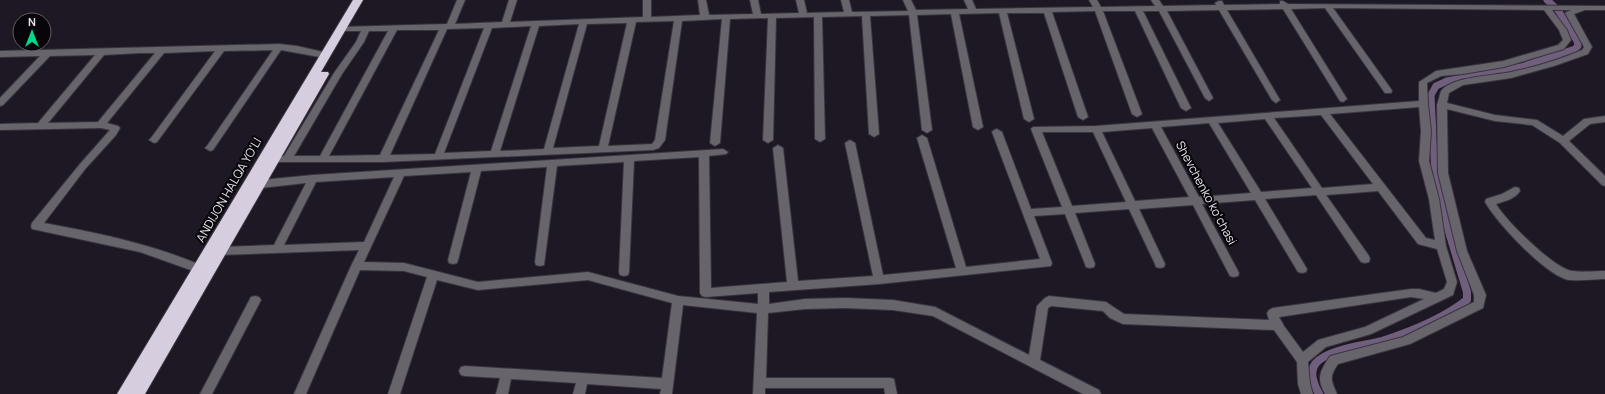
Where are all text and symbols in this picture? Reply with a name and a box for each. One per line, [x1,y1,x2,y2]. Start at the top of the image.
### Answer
north arrow [12,12,52,52]
text: N [28,14,36,29]
street label: ANDIJON HALQA YO‘LI [192,134,265,245]
street label: Shevchenko koʻchasi [1172,138,1241,248]

